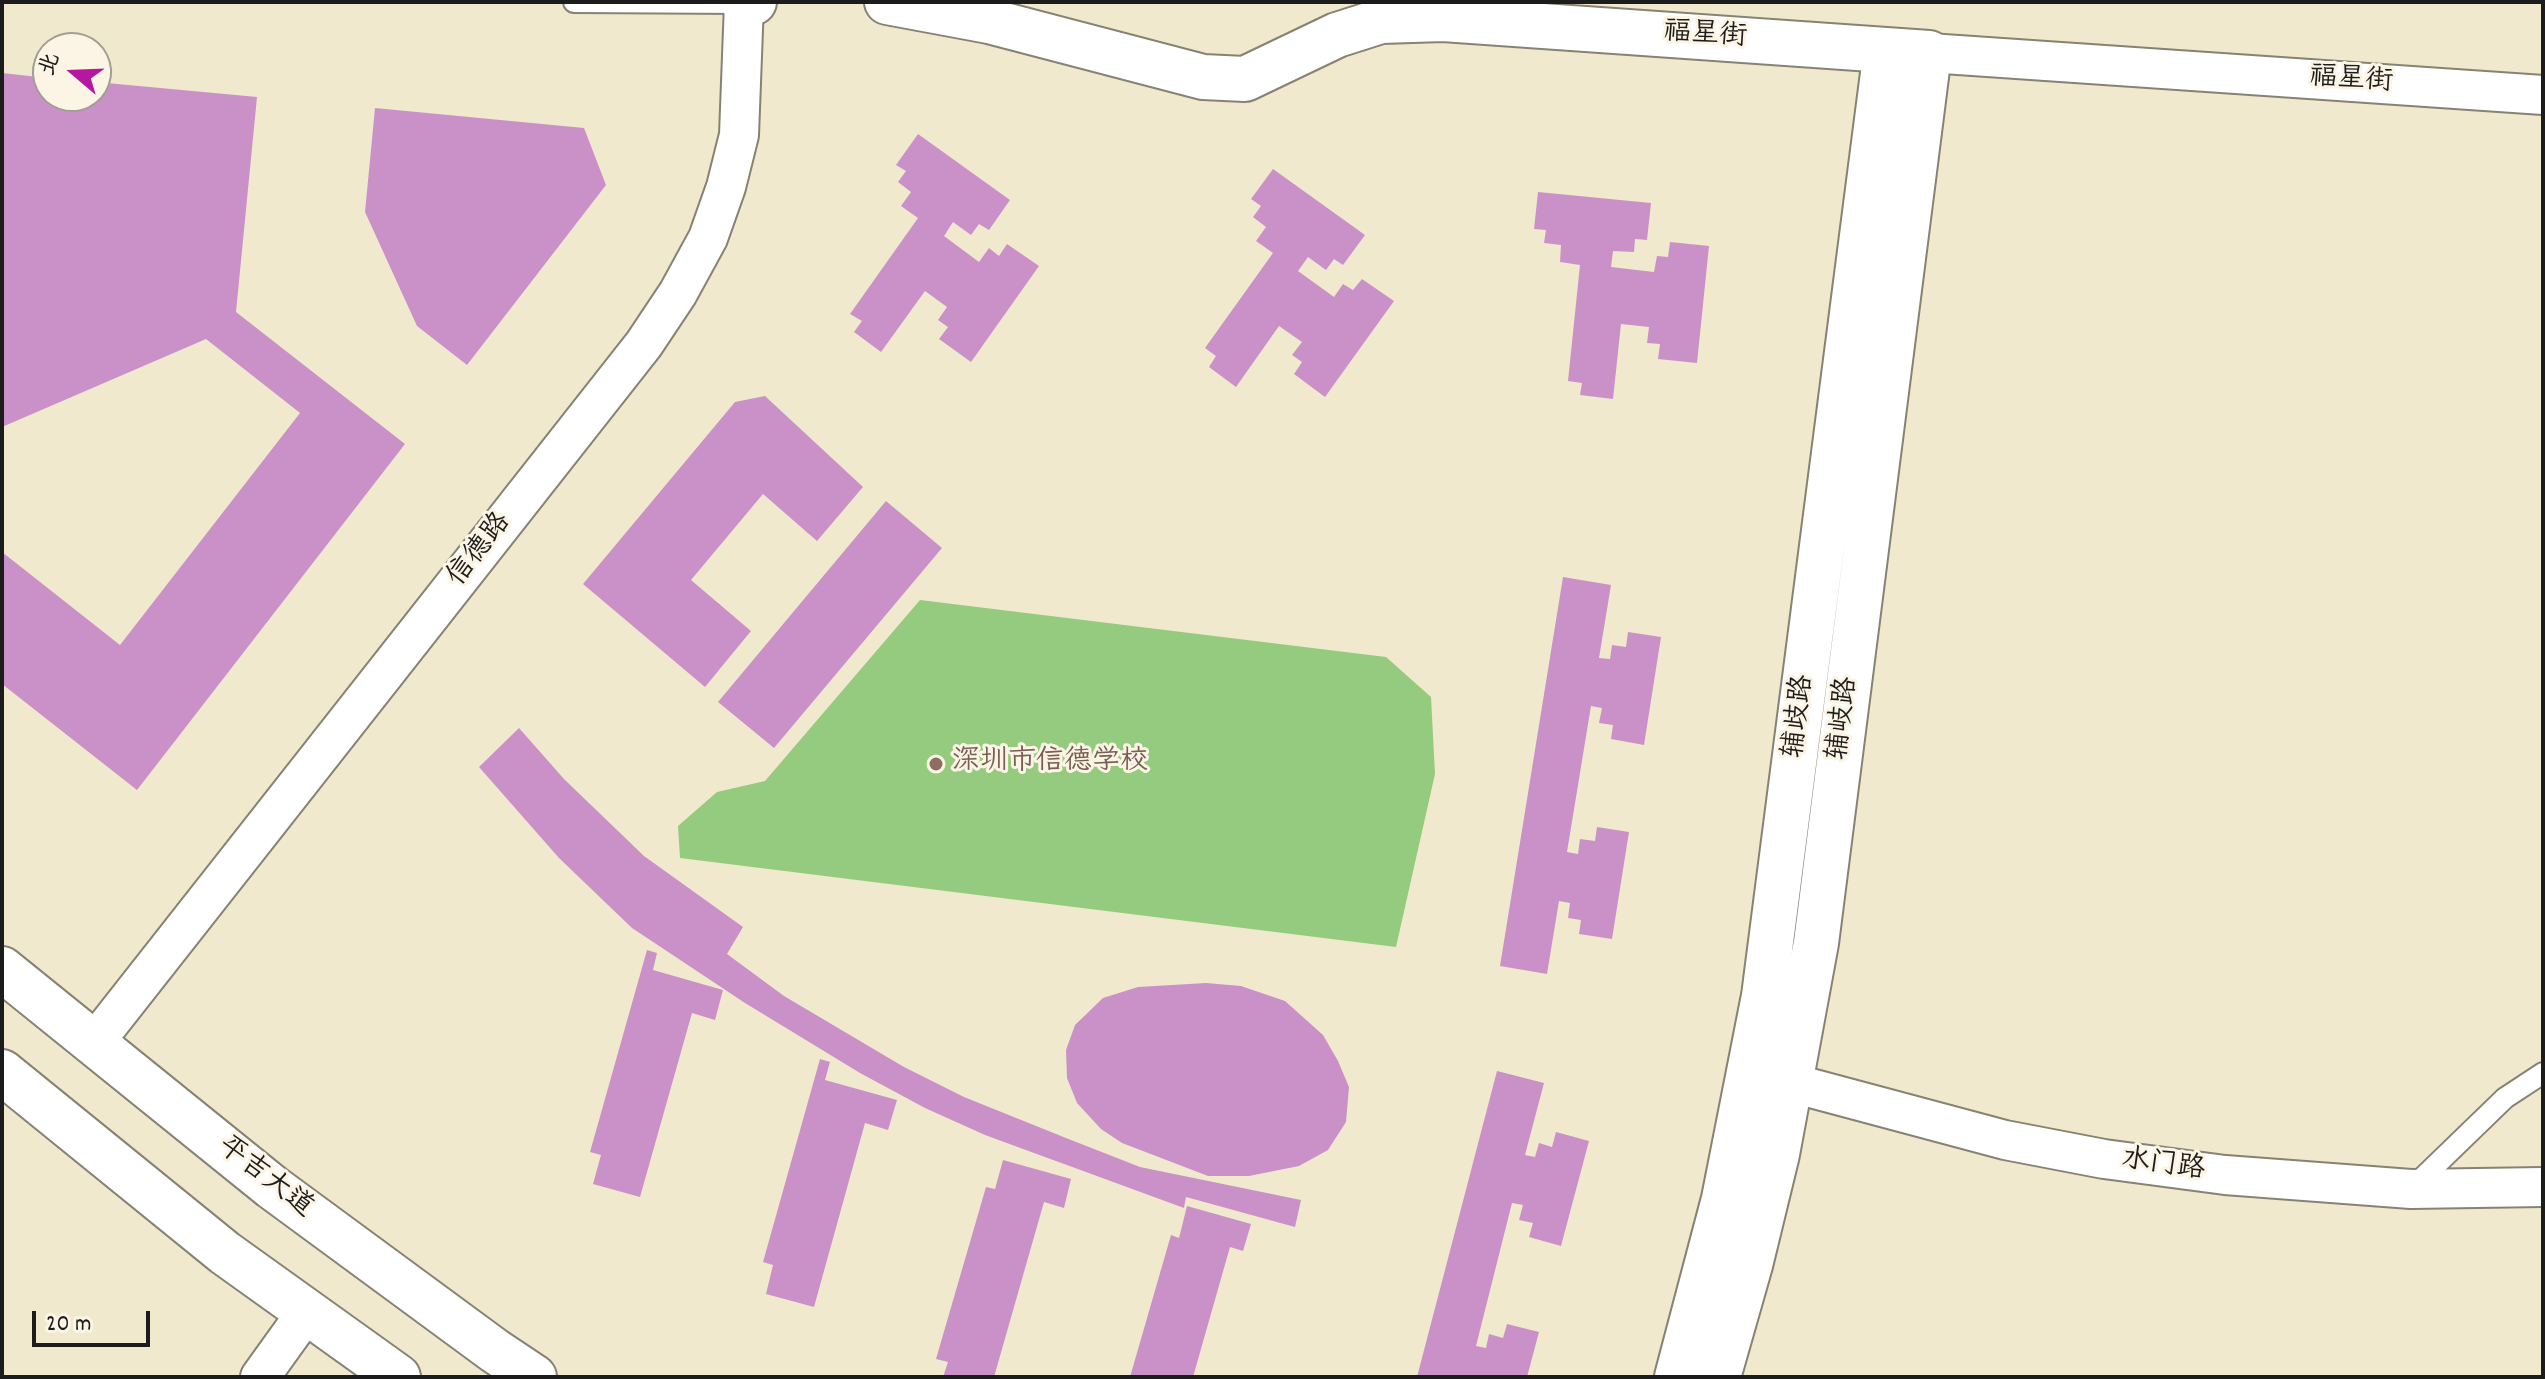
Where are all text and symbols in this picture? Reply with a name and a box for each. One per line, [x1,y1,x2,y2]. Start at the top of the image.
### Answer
street label: 福星街 [1662,17,1748,57]
north arrow [32,32,112,112]
text: 北 [32,49,69,80]
street label: 福星街 [2308,62,2394,102]
street label: 信德路 [442,508,520,594]
street label: 辅歧路 [1779,673,1823,761]
street label: 辅岐路 [1823,675,1867,763]
place label: 深圳市信德学校 [952,747,1148,781]
marker: 深圳市信德学校 [927,755,945,773]
street label: 平吉大道 [210,1131,318,1227]
street label: 水门路 [2119,1145,2207,1189]
scale bar [36,1295,154,1345]
text: 20 m [46,1308,92,1342]

